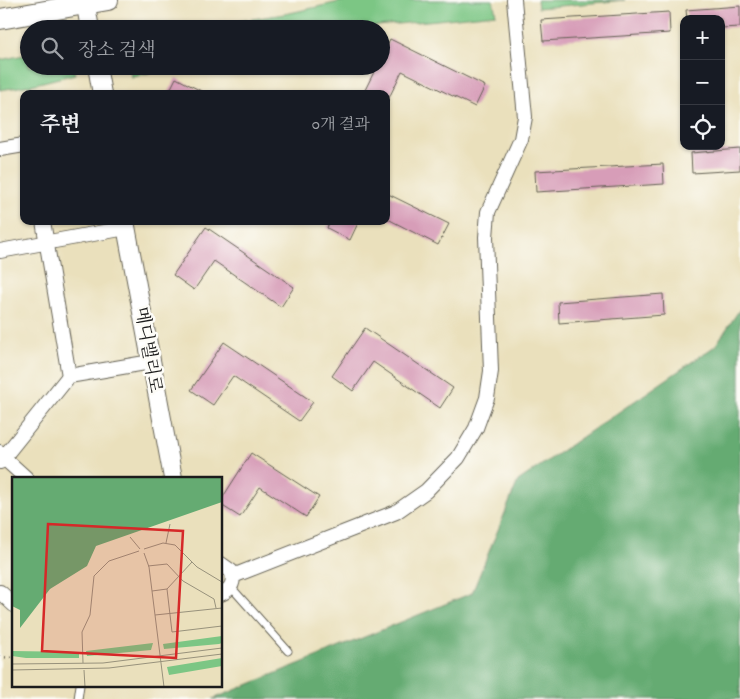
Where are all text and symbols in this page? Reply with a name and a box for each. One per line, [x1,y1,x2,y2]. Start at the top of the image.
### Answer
map controls [680,15,725,150]
button: + [680,15,725,60]
search box [20,20,390,75]
icon: search [38,34,66,62]
text: 장소 검색 [78,39,156,62]
button: − [680,60,725,105]
button: locate [680,105,725,150]
text: 주변 [40,112,81,138]
text: 0개 결과 [312,114,370,134]
street label: 메디밸리로 [130,305,166,395]
inset map [12,477,222,686]

